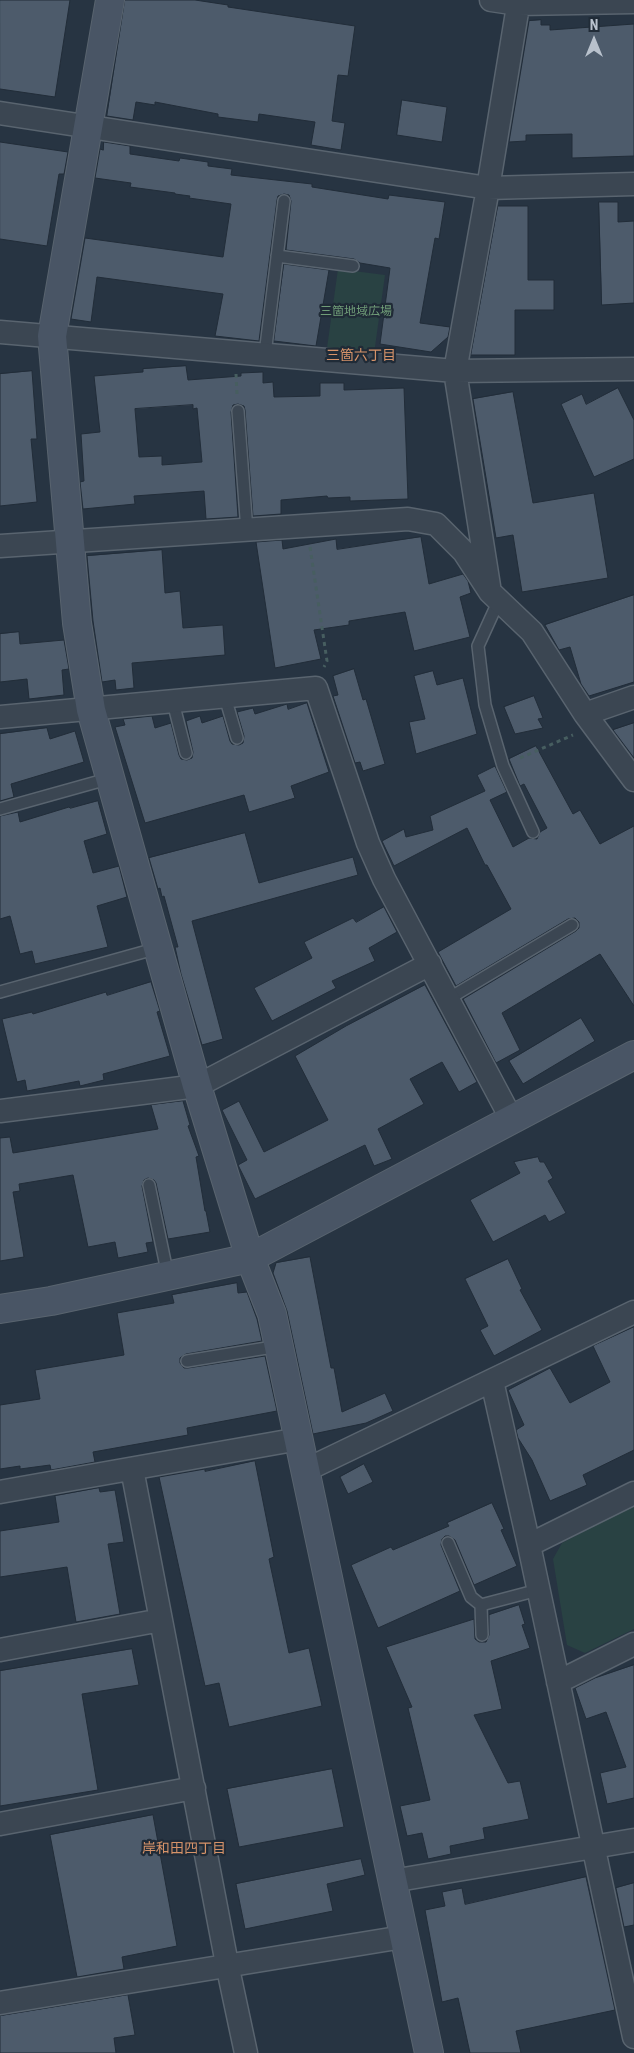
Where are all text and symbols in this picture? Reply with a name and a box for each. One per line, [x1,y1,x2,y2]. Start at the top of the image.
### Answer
north arrow [569,15,619,65]
text: N [590,17,598,33]
park label: 三箇地域広場 [320,305,392,319]
district label: 三箇六丁目 [326,348,396,364]
district label: 岸和田四丁目 [142,1841,226,1857]

